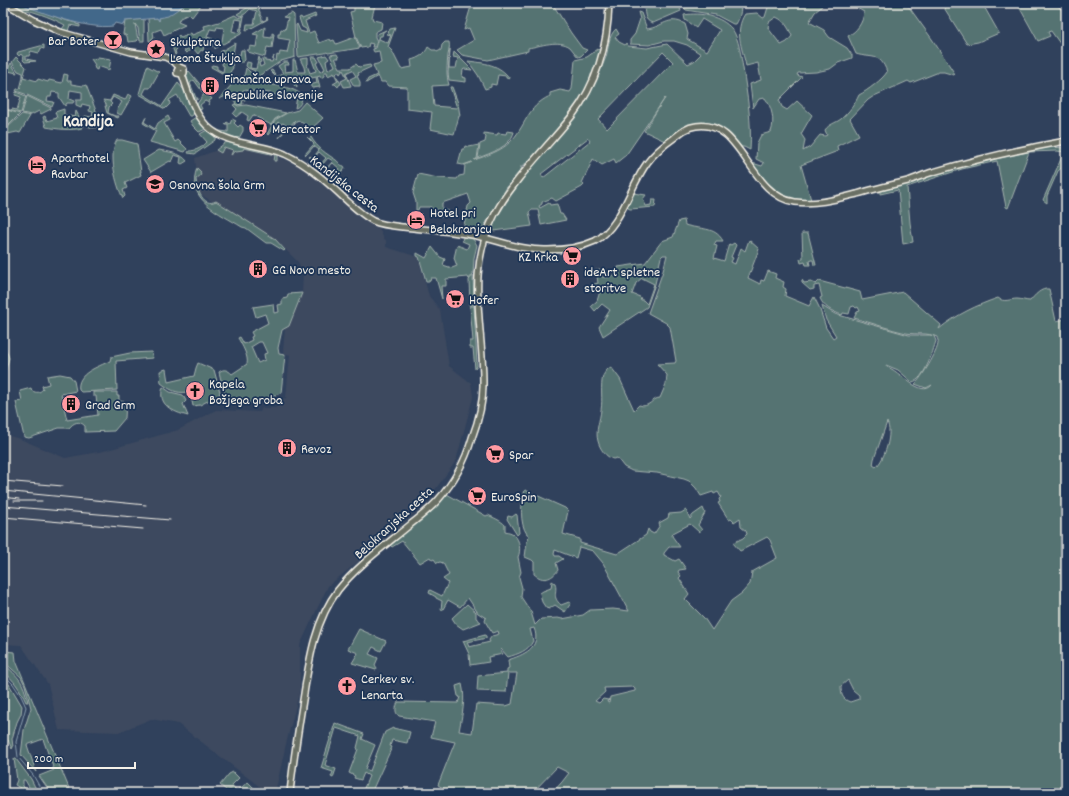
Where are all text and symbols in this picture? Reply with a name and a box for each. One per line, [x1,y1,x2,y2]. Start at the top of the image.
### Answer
bar icon: Bar Boter [102,29,124,51]
place label: Bar Boter [48,32,100,52]
place label: Skulptura Leona Štuklja [170,33,241,69]
place icon: Skulptura Leona Štuklja [145,38,167,60]
place label: Finančna uprava Republike Slovenije [224,70,323,106]
building icon: Finančna uprava Republike Slovenije [199,75,221,97]
district label: Kandija [63,110,114,135]
supermarket icon: Mercator [247,117,269,139]
place label: Mercator [272,120,321,140]
place label: Aparthotel Ravbar [51,149,110,185]
street label: Kandijska cesta [305,151,383,218]
hotel icon: Aparthotel Ravbar [26,154,48,176]
school or university icon: Osnovna šola Grm [144,173,166,195]
place label: Osnovna šola Grm [169,176,265,196]
place label: Hotel pri Belokranjcu [430,204,492,240]
hotel icon: Hotel pri Belokranjcu [405,209,427,231]
supermarket icon: KZ Krka [561,245,583,267]
place label: KZ Krka [518,248,558,268]
building icon: GG Novo mesto [247,258,269,280]
place label: GG Novo mesto [272,261,351,281]
place label: ideArt spletne storitve [584,263,660,299]
building icon: ideArt spletne storitve [559,268,581,290]
supermarket icon: Hofer [444,288,466,310]
place label: Hofer [469,291,499,311]
place label: Kapela Božjega groba [209,375,283,411]
church icon: Kapela Božjega groba [184,380,206,402]
building icon: Grad Grm [60,393,82,415]
place label: Grad Grm [85,396,135,416]
building icon: Revoz [276,437,298,459]
place label: Revoz [301,440,332,460]
supermarket icon: Spar [484,443,506,465]
place label: Spar [509,446,534,466]
street label: Belokranjska cesta [350,482,439,565]
supermarket icon: EuroSpin [466,485,488,507]
place label: EuroSpin [491,488,536,508]
place label: Cerkev sv. Lenarta [361,670,414,706]
church icon: Cerkev sv. Lenarta [336,675,358,697]
scale bar [28,744,135,770]
text: 200 m [34,751,63,768]

